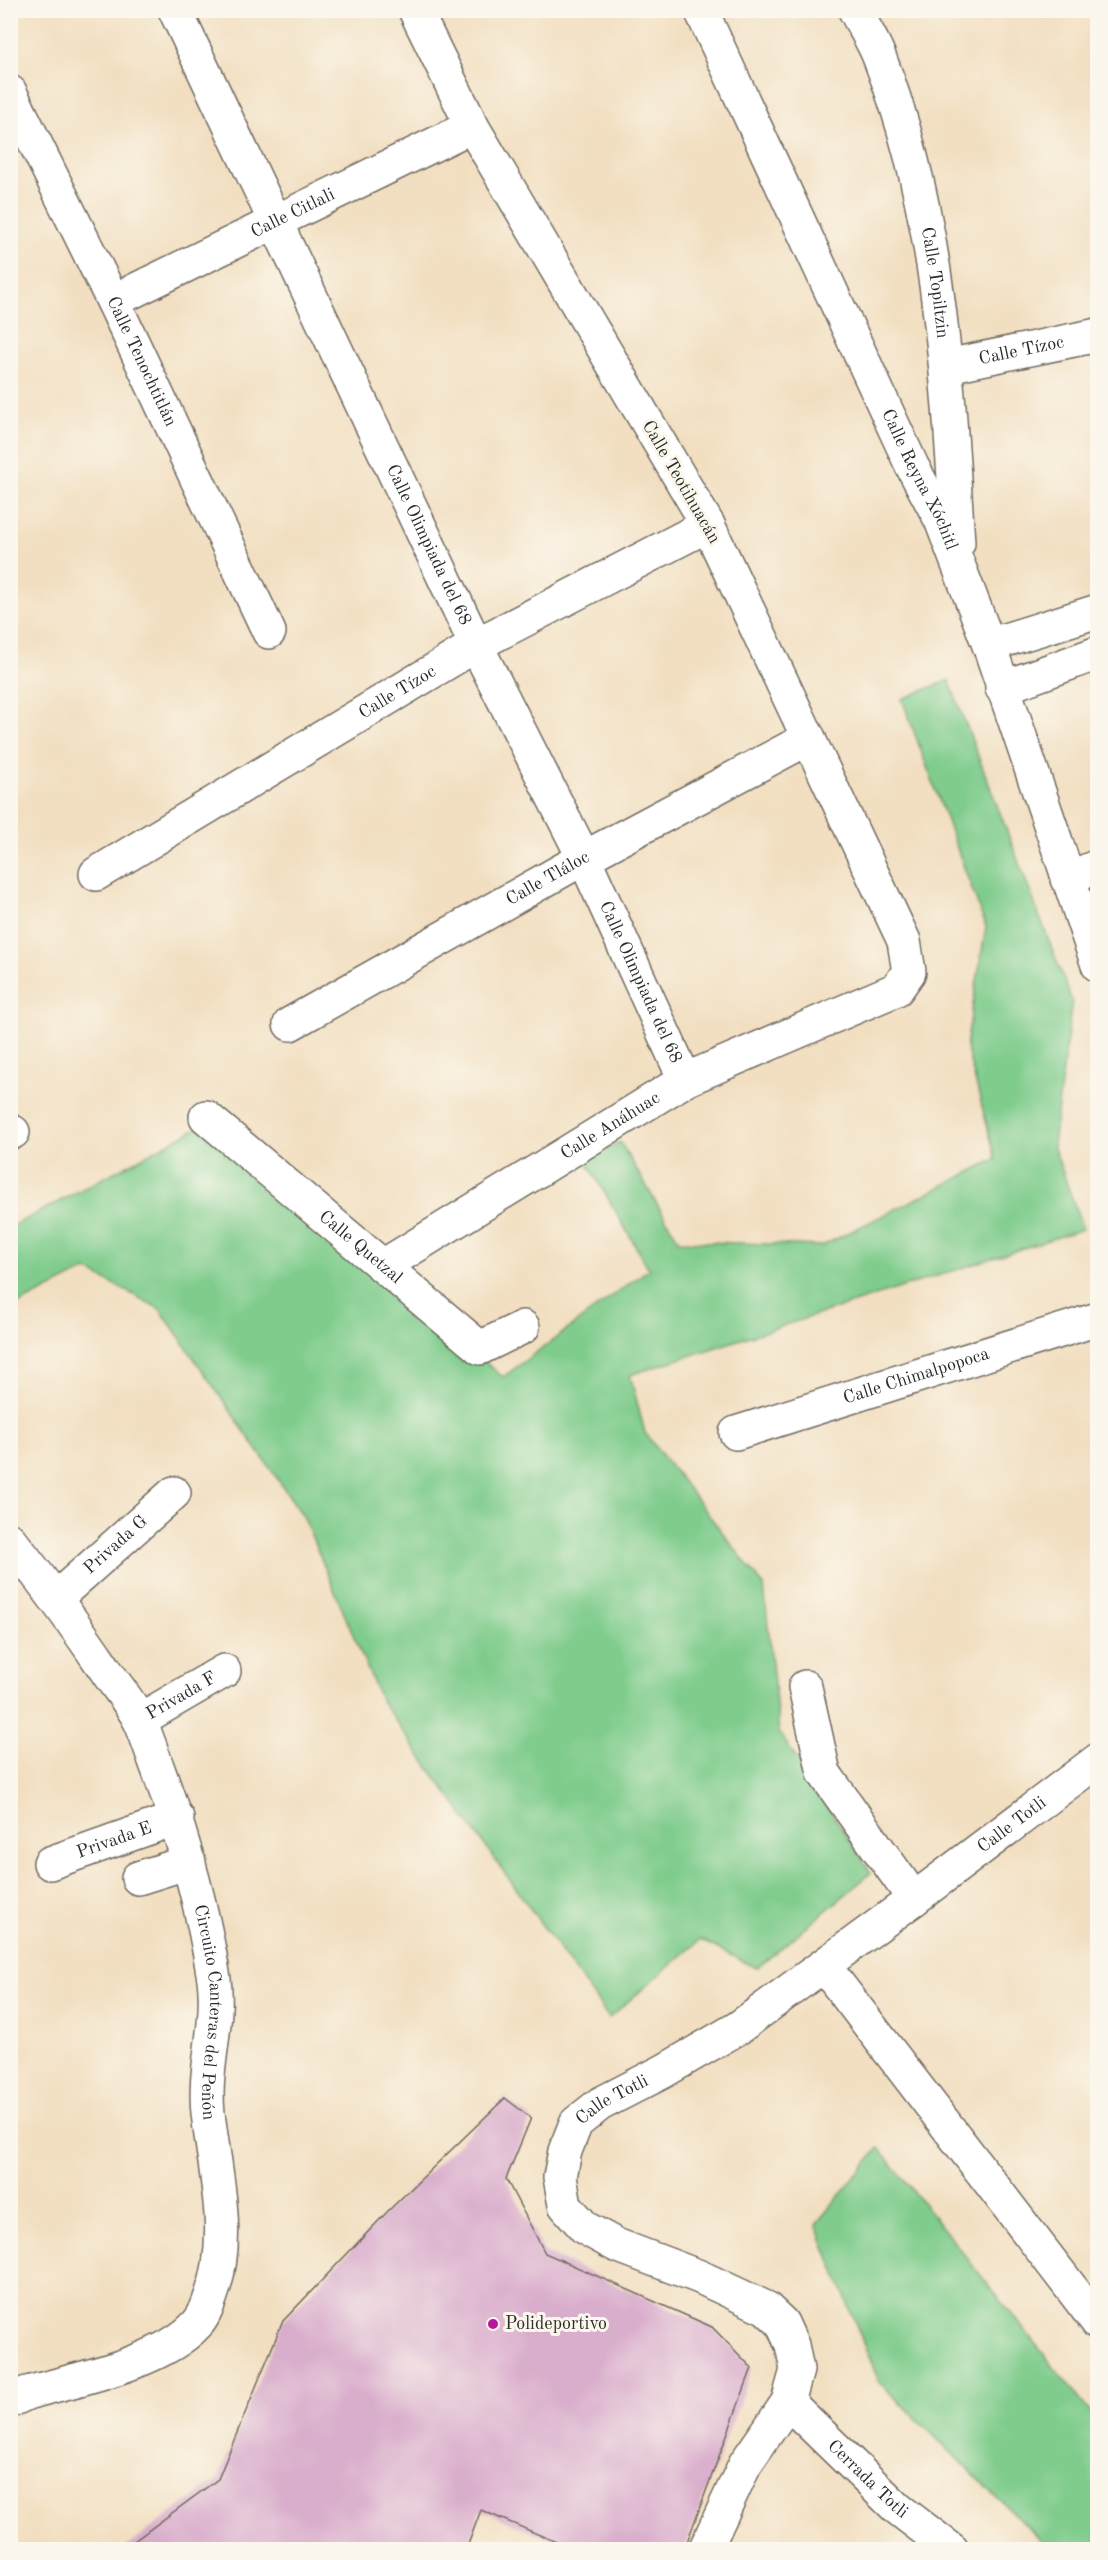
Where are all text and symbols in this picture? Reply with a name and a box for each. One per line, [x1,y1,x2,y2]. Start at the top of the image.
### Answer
street label: Calle Citlali [248,185,338,241]
street label: Calle Topiltzin [918,225,952,340]
street label: Calle Tenochtitlán [103,294,180,430]
street label: Calle Tízoc [977,333,1066,368]
street label: Calle Reyna Xóchitl [878,406,961,553]
street label: Calle Teotihuacán [639,417,724,547]
street label: Calle Olimpiada del 68 [383,462,474,628]
street label: Calle Tízoc [356,662,439,722]
street label: Calle Tláloc [503,848,592,909]
street label: Calle Olimpiada del 68 [596,899,685,1066]
street label: Calle Anáhuac [558,1089,663,1163]
street label: Calle Quetzal [315,1207,406,1287]
street label: Calle Chimalpopoca [841,1345,992,1408]
street label: Privada G [80,1512,151,1578]
street label: Privada F [143,1668,220,1723]
street label: Calle Totli [974,1793,1050,1856]
street label: Privada E [74,1819,154,1862]
street label: Circuito Canteras del Peñón [191,1903,224,2121]
street label: Calle Totli [573,2072,651,2128]
place label: Polideportivo [505,2315,607,2333]
marker: Polideportivo [486,2317,500,2331]
street label: Cerrada Totli [824,2437,911,2522]

